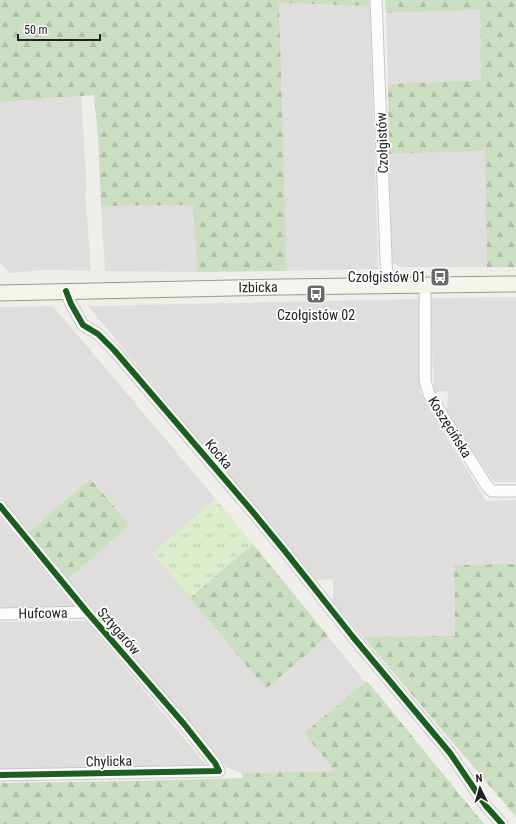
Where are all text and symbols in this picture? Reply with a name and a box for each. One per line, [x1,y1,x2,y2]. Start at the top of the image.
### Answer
scale bar [18,16,100,42]
text: 50 m [24,23,48,37]
street label: Czołgistów [373,112,391,174]
bus stop icon: Czołgistów 01 [429,266,451,288]
place label: Czołgistów 01 [348,269,426,285]
street label: Izbicka [238,279,278,295]
bus stop icon: Czołgistów 02 [305,283,327,305]
place label: Czołgistów 02 [277,307,355,323]
street label: Koszęcińska [425,393,475,461]
street label: Kocka [202,436,236,472]
street label: Sztygarów [94,604,144,658]
street label: Hufcowa [18,605,68,621]
street label: Chylicka [86,753,132,769]
north arrow [460,768,500,808]
text: N [475,772,483,785]

